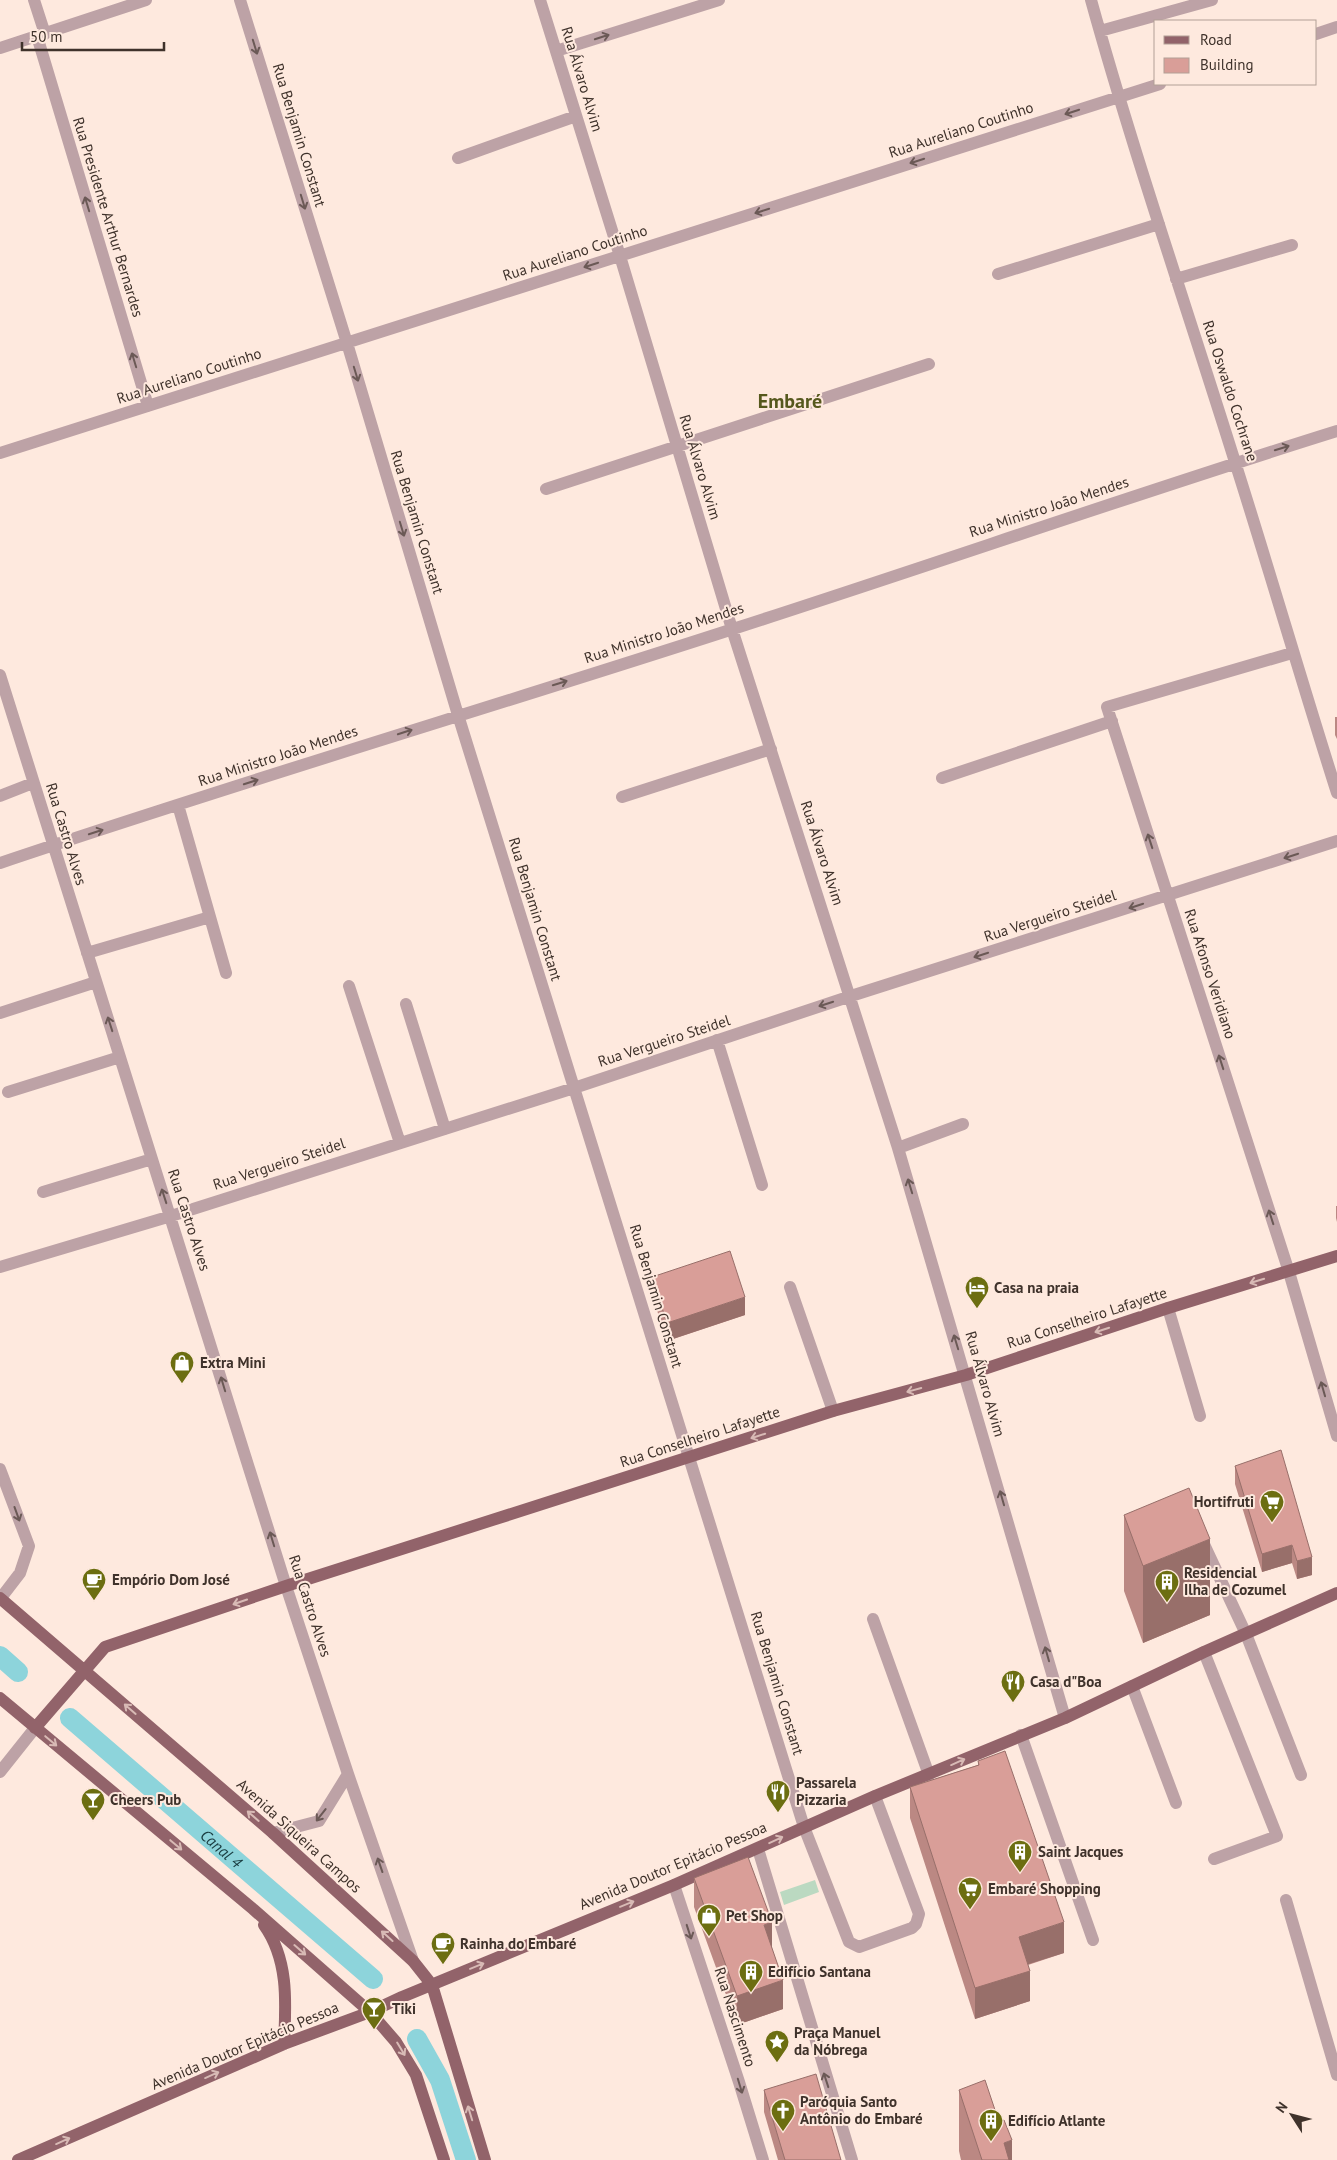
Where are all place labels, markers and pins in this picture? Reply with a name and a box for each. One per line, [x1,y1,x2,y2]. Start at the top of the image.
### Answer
hotel icon: Casa na praia [964,1275,990,1309]
place label: Casa na praia [994,1278,1079,1297]
shop icon: Extra Mini [169,1350,195,1384]
place label: Extra Mini [200,1353,266,1372]
supermarket icon: Hortifruti [1259,1489,1285,1523]
place label: Hortifruti [1194,1492,1254,1511]
place label: Residencial Ilha de Cozumel [1184,1563,1287,1599]
cafe icon: Empório Dom José [81,1567,107,1601]
building icon: Residencial Ilha de Cozumel [1154,1569,1180,1603]
place label: Empório Dom José [112,1570,230,1589]
restaurant icon: Casa d"Boa [1000,1669,1026,1703]
place label: Casa d"Boa [1030,1672,1102,1691]
place label: Passarela Pizzaria [796,1773,856,1809]
restaurant icon: Passarela Pizzaria [765,1779,791,1813]
bar icon: Cheers Pub [80,1787,106,1821]
place label: Cheers Pub [110,1790,181,1809]
building icon: Saint Jacques [1007,1839,1033,1873]
place label: Saint Jacques [1038,1842,1123,1861]
supermarket icon: Embaré Shopping [957,1876,983,1910]
place label: Embaré Shopping [988,1879,1101,1898]
shop icon: Pet Shop [696,1903,722,1937]
place label: Pet Shop [726,1906,783,1925]
cafe icon: Rainha do Embaré [430,1931,456,1965]
place label: Rainha do Embaré [460,1934,577,1953]
building icon: Edifício Santana [738,1959,764,1993]
place label: Edifício Santana [768,1962,871,1981]
bar icon: Tiki [361,1996,387,2030]
place label: Tiki [392,1999,416,2018]
place label: Praça Manuel da Nóbrega [794,2023,881,2059]
place icon: Praça Manuel da Nóbrega [764,2029,790,2063]
place label: Paróquia Santo Antônio do Embaré [800,2092,923,2128]
church icon: Paróquia Santo Antônio do Embaré [770,2098,796,2132]
building icon: Edifício Atlante [978,2108,1004,2142]
place label: Edifício Atlante [1008,2111,1106,2130]

